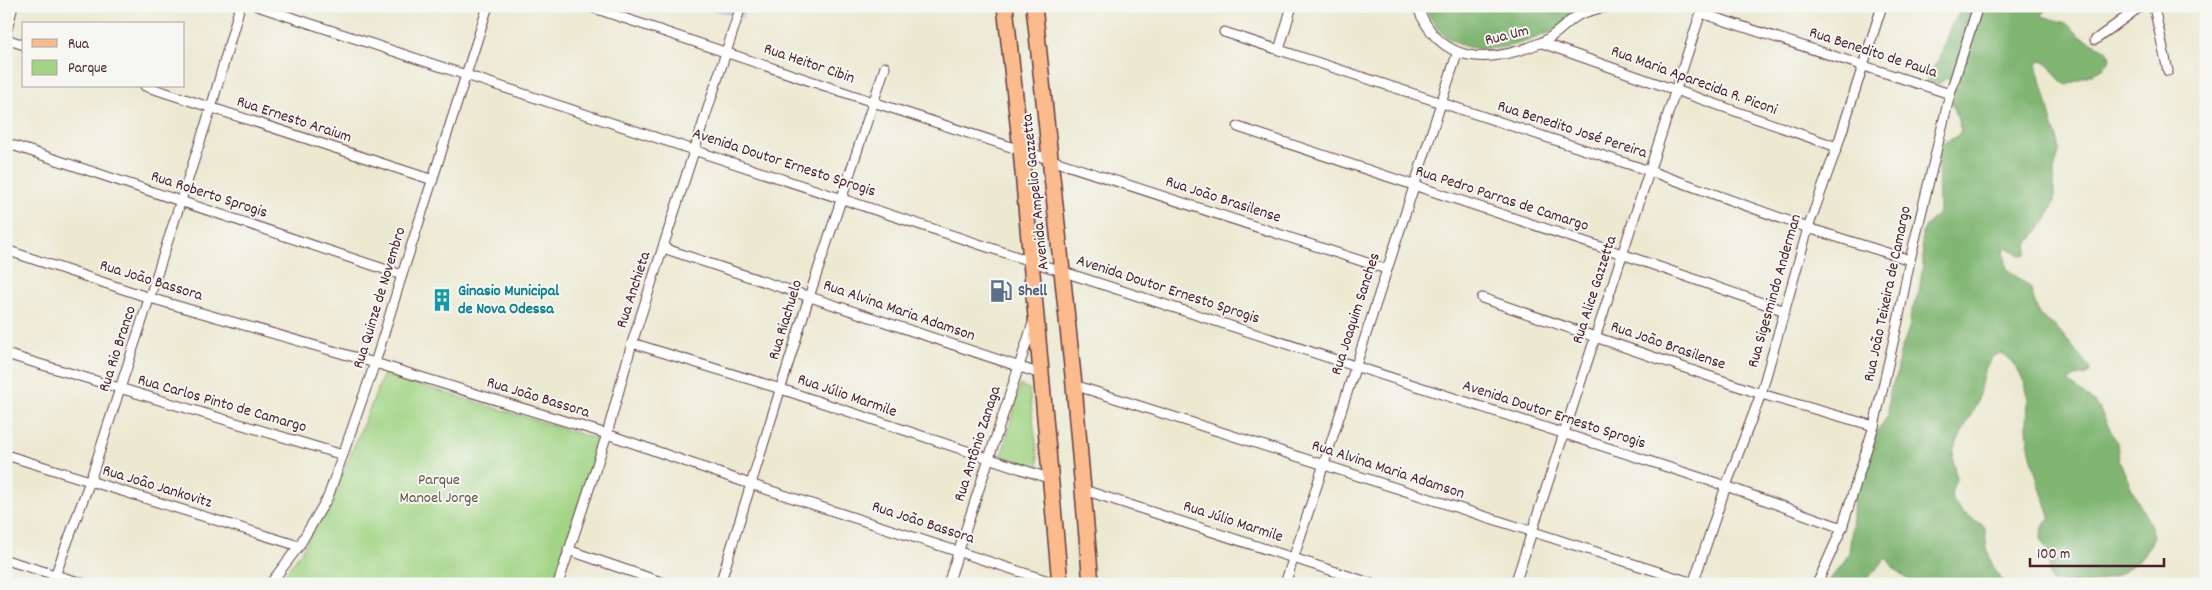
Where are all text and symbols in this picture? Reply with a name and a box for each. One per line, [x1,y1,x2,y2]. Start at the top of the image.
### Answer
street label: Rua Um [1483,19,1531,53]
street label: Rua Benedito de Paula [1806,21,1940,85]
legend [22,22,185,88]
text: Rua [68,34,90,56]
street label: Rua Heitor Cibin [760,38,858,90]
street label: Rua Maria Aparecida R. Piconi [1608,40,1780,122]
text: Parque [68,58,108,80]
street label: Rua Ernesto Araium [233,91,355,149]
street label: Rua Benedito José Pereira [1494,95,1650,165]
street label: Avenida Ampelio Gazzetta [1016,112,1056,271]
street label: Avenida Doutor Ernesto Sprogis [689,122,879,204]
street label: Rua Pedro Parras de Camargo [1412,160,1592,238]
street label: Rua Roberto Sprogis [148,165,271,225]
street label: Rua João Brasilense [1162,170,1284,230]
street label: Rua João Teixeira de Camargo [1858,204,1918,384]
street label: Rua Sigesmindo Anderman [1742,212,1808,370]
street label: Rua Quinze de Novembro [347,224,413,372]
street label: Rua Alice Gazzetta [1567,232,1623,347]
street label: Rua Anchieta [611,248,657,331]
street label: Avenida Doutor Ernesto Sprogis [1073,249,1263,331]
street label: Rua Joaquim Sanches [1325,250,1387,378]
street label: Rua João Bassora [97,254,206,308]
street label: Rua Alvina Maria Adamson [820,274,978,348]
street label: Rua Riachuelo [763,277,809,363]
fuel station icon: Shell [988,278,1014,304]
place label: Ginasio Municipal de Nova Odessa [458,280,559,321]
place label: Shell [1018,280,1047,303]
building icon: Ginasio Municipal de Nova Odessa [429,287,455,313]
street label: Rua Rio Branco [93,303,143,395]
street label: Rua João Brasilense [1607,316,1729,376]
street label: Rua Júlio Marmile [794,368,900,424]
street label: Rua Carlos Pinto de Camargo [135,369,309,439]
street label: Rua João Bassora [484,371,593,425]
street label: Avenida Doutor Ernesto Sprogis [1459,374,1649,456]
street label: Rua Antônio Zanaga [949,383,1008,505]
street label: Rua Alvina Maria Adamson [1309,434,1467,506]
street label: Rua João Jankovitz [99,459,215,515]
park label: Parque Manoel Jorge [400,469,478,510]
street label: Rua Júlio Marmile [1180,495,1286,549]
street label: Rua João Bassora [869,496,978,551]
scale bar [2030,535,2163,567]
text: 100 m [2037,544,2070,566]

